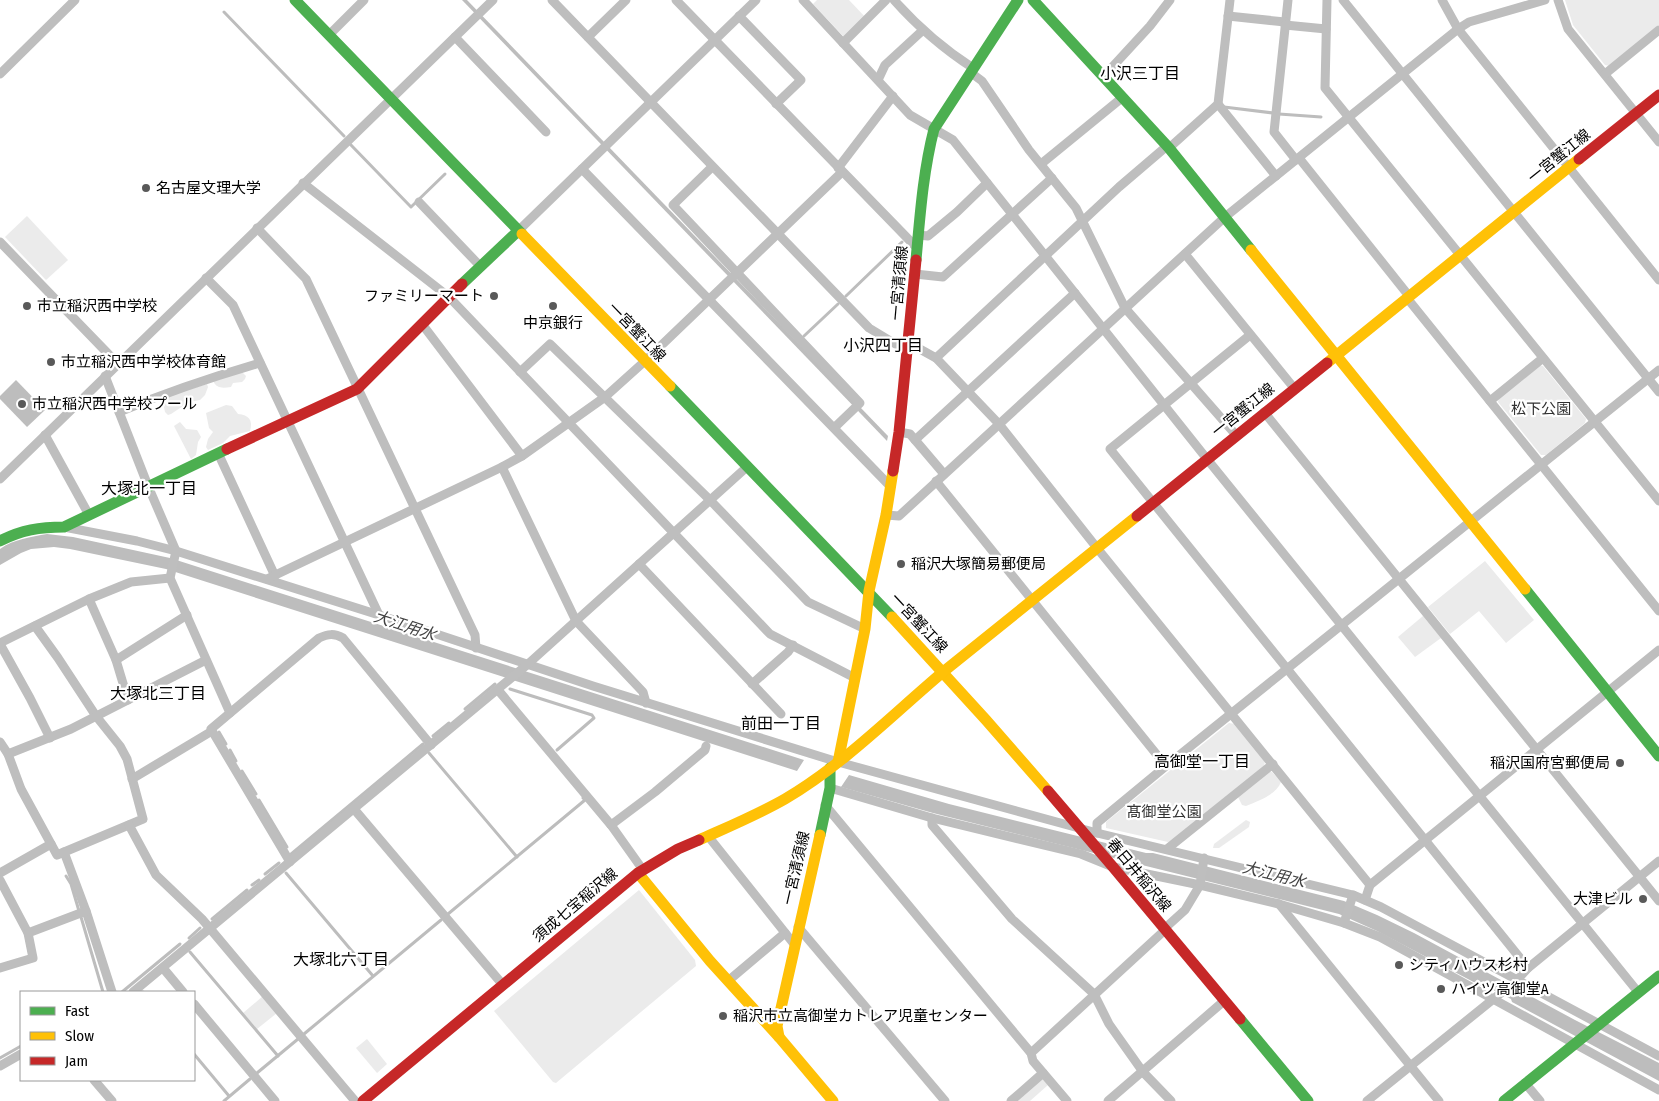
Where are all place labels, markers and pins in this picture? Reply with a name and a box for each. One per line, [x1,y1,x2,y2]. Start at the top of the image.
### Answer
place label: 名古屋文理大学 [156,179,261,197]
marker: 名古屋文理大学 [140,182,152,194]
place label: ファミリーマート [364,287,484,305]
marker: ファミリーマート [488,290,500,302]
place label: 市立稲沢西中学校 [37,297,157,315]
marker: 市立稲沢西中学校 [21,300,33,312]
marker: 中京銀行 [547,300,559,312]
place label: 中京銀行 [523,314,583,332]
place label: 市立稲沢西中学校体育館 [61,353,226,371]
marker: 市立稲沢西中学校体育館 [45,356,57,368]
place label: 市立稲沢西中学校プール [32,395,197,413]
marker: 市立稲沢西中学校プール [16,398,28,410]
place label: 稲沢大塚簡易郵便局 [911,555,1046,573]
marker: 稲沢大塚簡易郵便局 [895,558,907,570]
place label: 稲沢国府宮郵便局 [1490,754,1610,772]
marker: 稲沢国府宮郵便局 [1614,757,1626,769]
place label: 大津ビル [1573,890,1633,908]
marker: 大津ビル [1637,893,1649,905]
place label: シティハウス杉村 [1409,956,1528,974]
marker: シティハウス杉村 [1393,959,1405,971]
place label: ハイツ高御堂A [1451,980,1549,998]
marker: ハイツ高御堂A [1435,983,1447,995]
place label: 稲沢市立高御堂カトレア児童センター [733,1007,988,1025]
marker: 稲沢市立高御堂カトレア児童センター [717,1010,729,1022]

